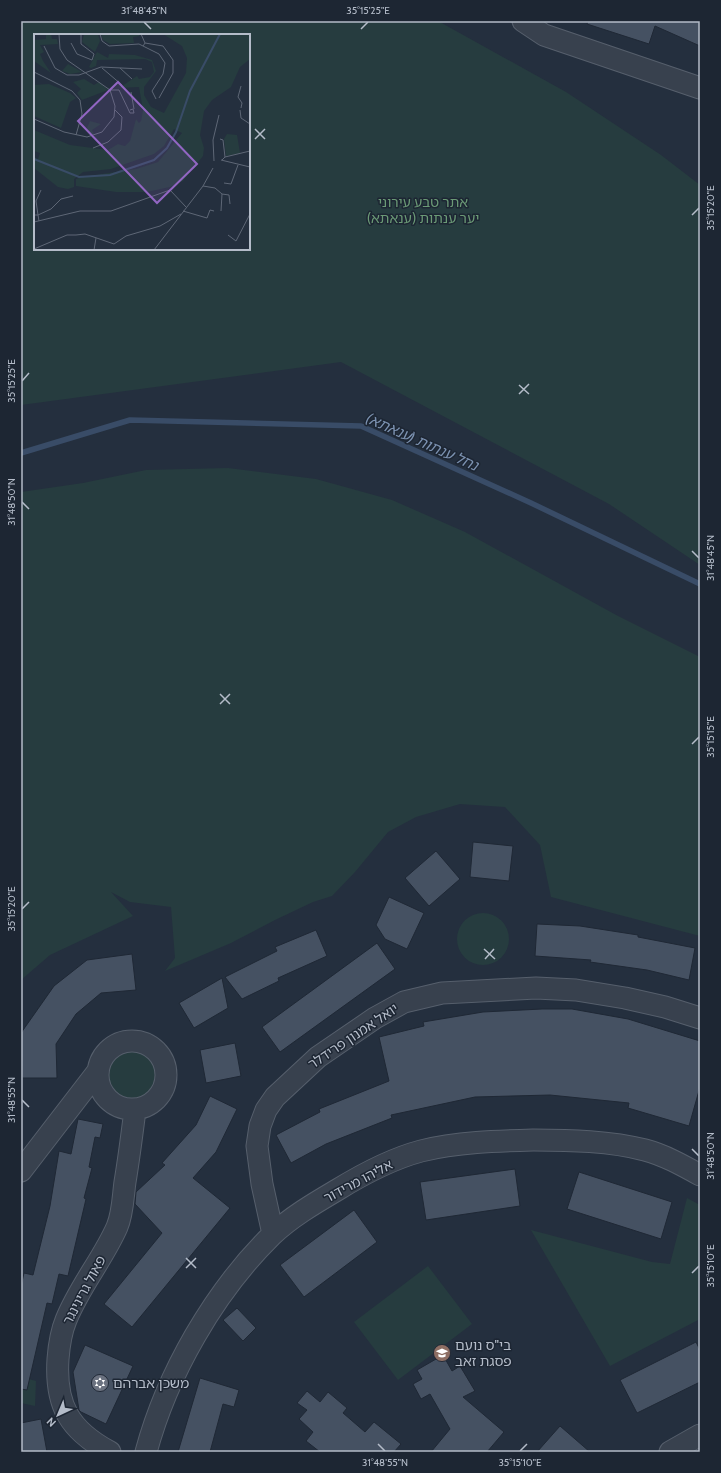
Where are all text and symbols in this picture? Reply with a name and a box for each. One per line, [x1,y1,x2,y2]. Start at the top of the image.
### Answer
text: 31°48'45"N [121,4,167,17]
text: 35°15'25"E [346,4,390,17]
inset map [34,34,250,250]
text: 35°15'20"E [704,185,717,231]
park label: אתר טבע עירוני יער ענתות (ענאתא) [367,193,479,227]
text: 35°15'25"E [5,359,18,403]
water label: נחל ענתות (ענאתא) [363,409,482,475]
text: 31°48'50"N [5,478,18,526]
text: 31°48'45"N [704,535,717,581]
text: 35°15'15"E [704,716,717,758]
text: 35°15'20"E [5,886,18,932]
street label: יואל אמנון פרידלר [304,999,402,1073]
text: 31°48'55"N [5,1077,18,1123]
text: 31°48'50"N [704,1132,717,1180]
street label: אליהו מרידור [320,1155,396,1207]
text: 35°15'10"E [704,1244,717,1288]
street label: פאול גרינינגר [58,1252,110,1328]
place label: בי"ס נועם פסגת זאב [455,1336,512,1370]
school or university icon: בי"ס נועם פסגת זאב [432,1343,452,1363]
synagogue icon: משכן אברהם [90,1373,110,1393]
place label: משכן אברהם [113,1374,189,1392]
north arrow [38,1395,78,1435]
text: N [43,1414,59,1430]
text: 31°48'55"N [362,1456,408,1469]
text: 35°15'10"E [498,1456,542,1469]

